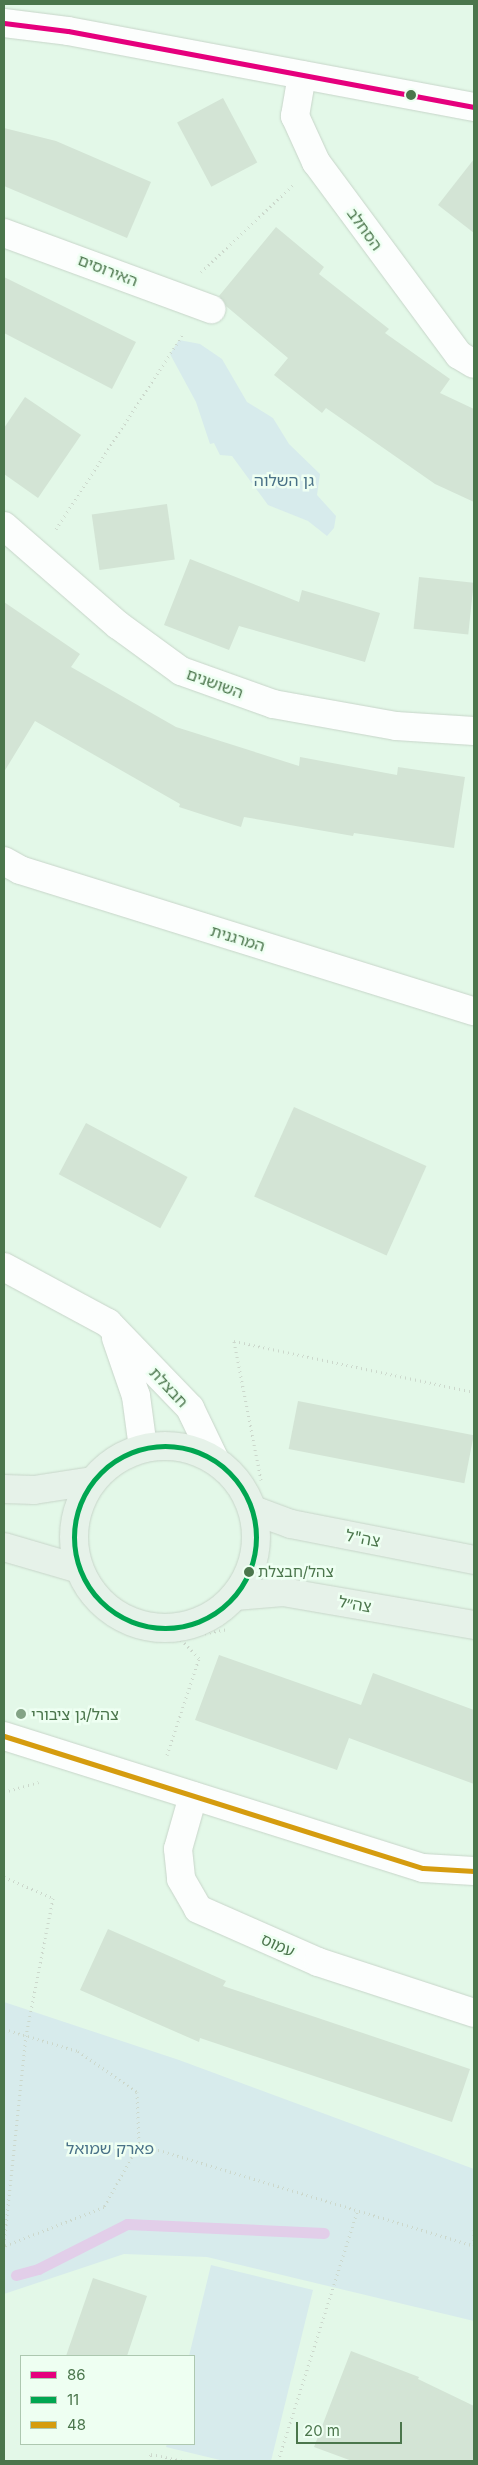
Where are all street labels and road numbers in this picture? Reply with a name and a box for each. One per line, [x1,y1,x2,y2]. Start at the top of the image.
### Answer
street label: הסחלב [343,204,387,254]
street label: האירוסים [75,250,141,290]
street label: השושנים [184,664,246,702]
street label: המרגנית [208,921,268,955]
street label: חבצלת [146,1363,192,1411]
street label: צה"ל [344,1525,382,1551]
street label: צה״ל [337,1592,373,1616]
street label: עמוס [258,1929,298,1961]

